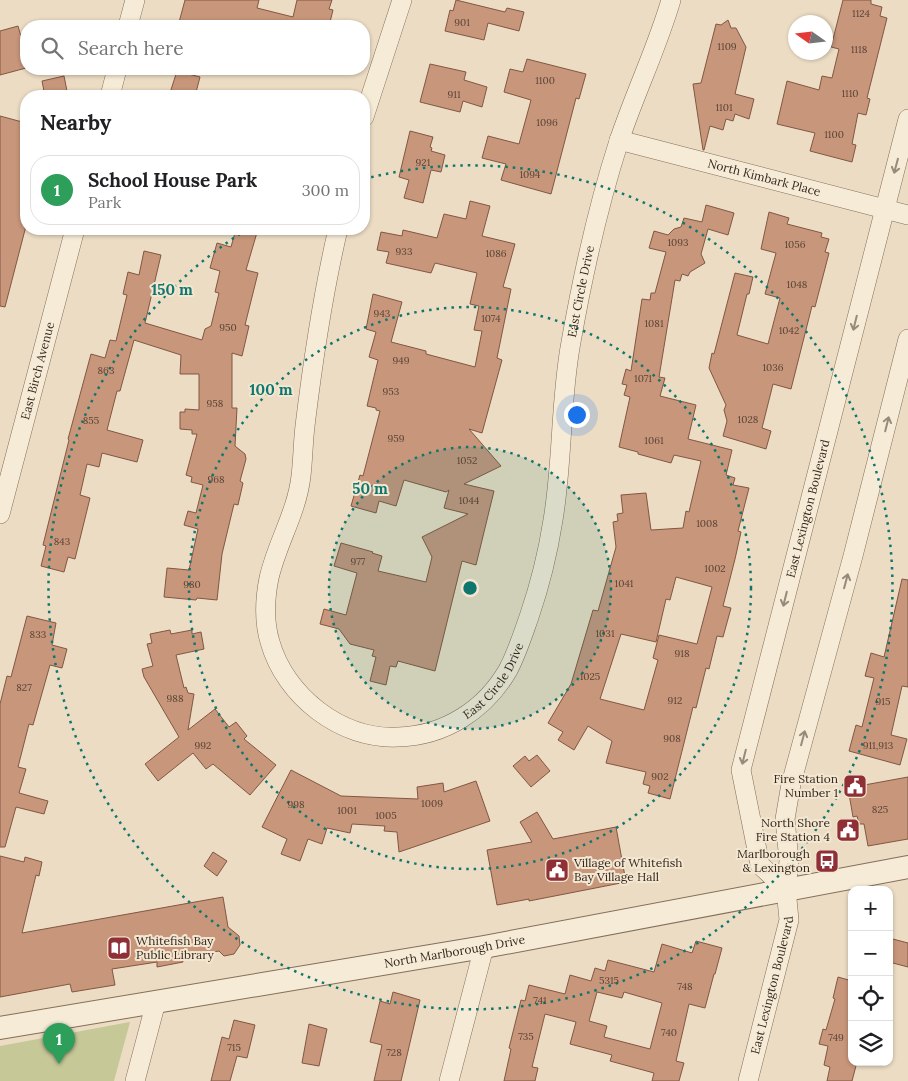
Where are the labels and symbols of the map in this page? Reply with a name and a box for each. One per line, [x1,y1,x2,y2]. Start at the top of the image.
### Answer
house number: 1124 [852,7,871,20]
north arrow [788,15,833,60]
house number: 901 [454,16,470,29]
house number: 1109 [717,40,737,53]
house number: 1118 [851,43,868,56]
house number: 1100 [535,74,555,87]
house number: 1110 [841,87,859,100]
house number: 911 [447,88,461,101]
house number: 1101 [715,101,733,114]
house number: 1096 [536,116,558,129]
house number: 1100 [824,128,844,141]
street label: North Kimbark Place [706,155,823,199]
house number: 921 [416,156,431,169]
one-way arrow [890,157,900,173]
house number: 1094 [519,168,541,181]
house number: 1093 [667,236,689,249]
house number: 1056 [784,238,806,251]
street label: East Circle Drive [564,244,597,339]
house number: 933 [396,245,413,258]
house number: 1086 [485,247,507,260]
house number: 1048 [787,278,808,291]
text: 150 m [151,280,193,299]
house number: 943 [374,307,391,320]
house number: 1074 [481,312,501,325]
one-way arrow [850,315,859,331]
house number: 1081 [644,317,664,330]
street label: East Birch Avenue [17,320,57,421]
house number: 950 [219,321,237,334]
house number: 1042 [779,324,799,337]
house number: 949 [393,354,410,367]
house number: 1036 [762,361,784,374]
house number: 863 [98,364,115,377]
house number: 1071 [634,372,652,385]
text: 100 m [250,380,293,399]
house number: 953 [383,385,400,398]
house number: 958 [207,397,224,410]
your location [564,402,590,428]
house number: 1028 [738,413,759,426]
house number: 855 [83,414,99,427]
one-way arrow [882,416,892,432]
house number: 959 [387,432,405,445]
house number: 1061 [644,434,664,447]
street label: East Lexington Boulevard [783,438,832,579]
house number: 1052 [457,454,477,467]
house number: 968 [207,473,225,486]
text: 50 m [352,479,388,498]
house number: 1044 [459,494,480,507]
house number: 1008 [696,517,718,530]
house number: 843 [54,535,71,548]
house number: 977 [351,555,366,568]
house number: 1002 [704,562,726,575]
one-way arrow [842,574,852,590]
house number: 1041 [615,577,634,590]
house number: 980 [183,578,201,591]
centre of rings [461,579,479,597]
one-way arrow [779,591,789,607]
house number: 1031 [595,627,615,640]
house number: 833 [30,628,47,641]
street label: East Circle Drive [460,640,526,722]
house number: 918 [674,647,690,660]
house number: 1025 [580,670,600,683]
house number: 827 [16,681,32,694]
house number: 988 [166,692,184,705]
house number: 912 [668,694,682,707]
house number: 915 [876,695,890,708]
one-way arrow [799,730,808,746]
house number: 908 [663,732,681,745]
house number: 992 [195,739,211,752]
house number: 911,913 [863,739,894,752]
one-way arrow [739,748,748,764]
house number: 902 [651,770,669,783]
place label: Fire Station Number 1 [774,771,838,800]
public building icon: Fire Station Number 1 [842,773,868,799]
house number: 1009 [421,797,443,810]
house number: 998 [287,798,305,811]
house number: 825 [872,803,888,816]
house number: 1001 [337,804,357,817]
house number: 1005 [375,809,397,822]
place label: North Shore Fire Station 4 [756,815,830,844]
public building icon: North Shore Fire Station 4 [835,817,861,843]
place label: Marlborough & Lexington [737,846,810,875]
bus stop icon: Marlborough & Lexington [814,848,840,874]
place label: Village of Whitefish Bay Village Hall [573,855,682,884]
public building icon: Village of Whitefish Bay Village Hall [544,857,570,883]
street label: East Lexington Boulevard [747,915,796,1056]
street label: North Marlborough Drive [383,931,527,971]
place label: Whitefish Bay Public Library [136,933,215,962]
library icon: Whitefish Bay Public Library [106,935,132,961]
house number: 5315 [599,974,619,987]
house number: 748 [677,980,693,993]
house number: 741 [533,994,547,1007]
pin: 1 [43,1023,75,1064]
house number: 740 [661,1026,677,1039]
house number: 735 [518,1030,534,1043]
house number: 749 [828,1031,844,1044]
house number: 715 [227,1041,241,1054]
house number: 728 [386,1046,402,1059]

